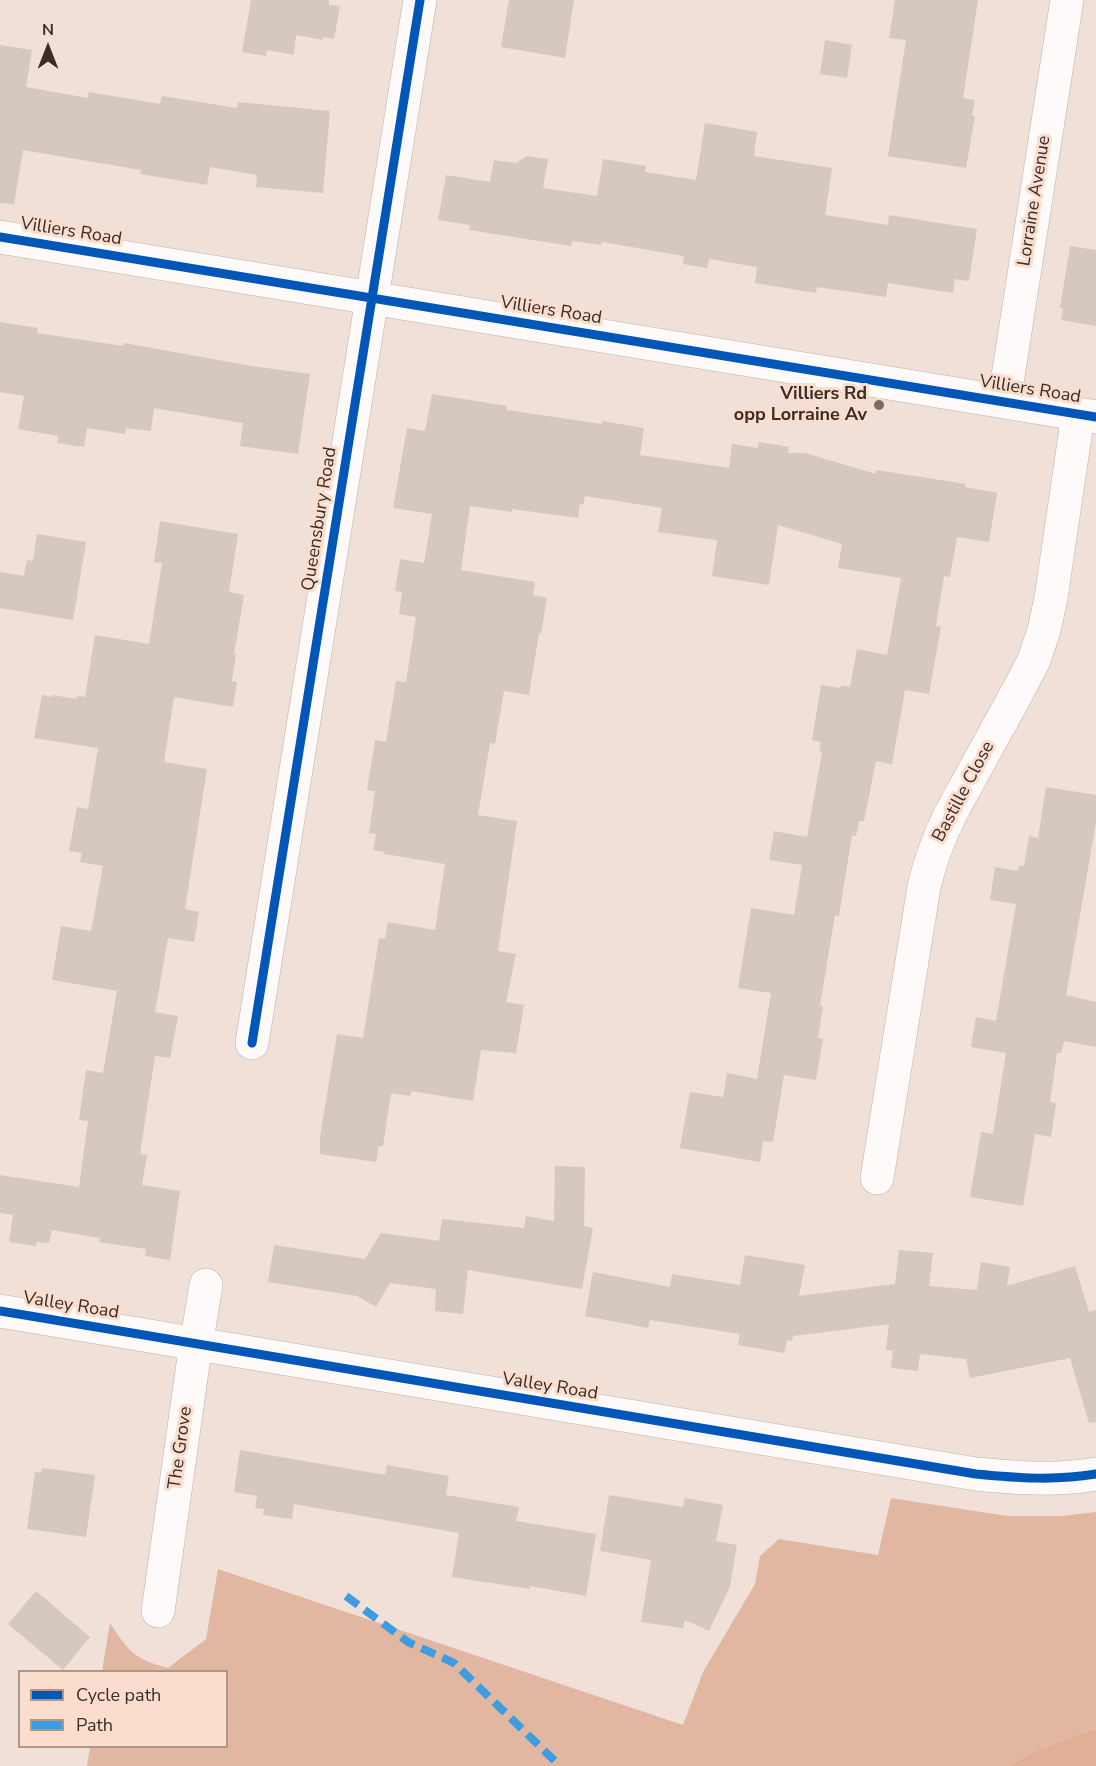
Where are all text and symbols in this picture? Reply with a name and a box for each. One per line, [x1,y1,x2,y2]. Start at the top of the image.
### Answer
north arrow [18,18,78,78]
text: N [42,19,54,41]
street label: Lorraine Avenue [1014,134,1056,268]
street label: Villiers Road [19,213,123,251]
street label: Villiers Road [499,292,603,330]
street label: Villiers Road [978,371,1082,409]
place label: Villiers Rd opp Lorraine Av [734,384,867,426]
marker: Villiers Rd opp Lorraine Av [872,398,886,412]
street label: Queensbury Road [298,446,342,592]
street label: Bastille Close [928,738,1000,846]
street label: Valley Road [22,1288,120,1324]
street label: Valley Road [501,1369,599,1405]
street label: The Grove [165,1405,197,1491]
legend [18,1670,228,1748]
text: Cycle path [76,1683,161,1707]
text: Path [76,1713,113,1737]

